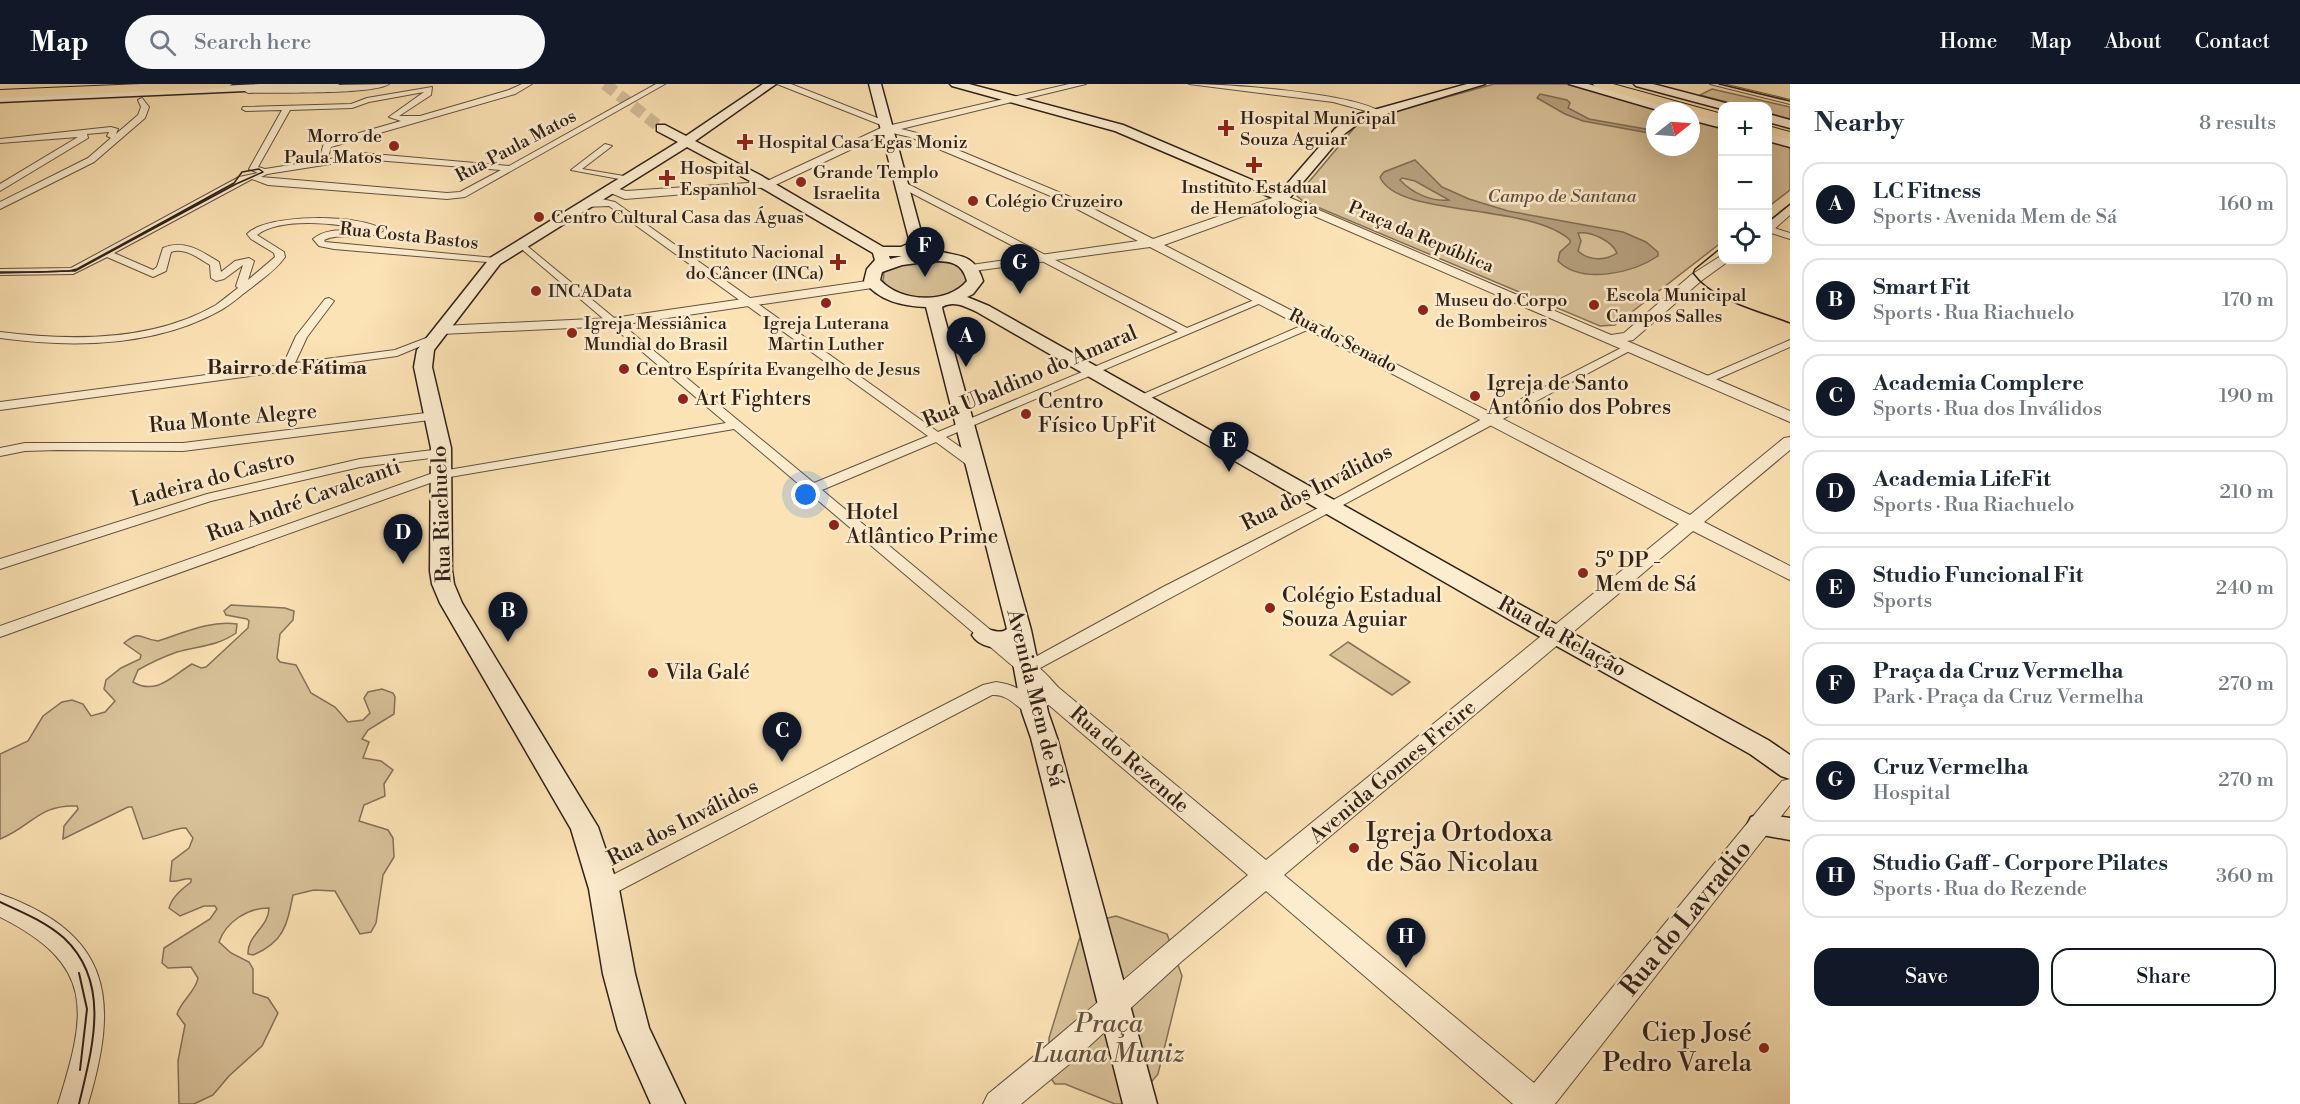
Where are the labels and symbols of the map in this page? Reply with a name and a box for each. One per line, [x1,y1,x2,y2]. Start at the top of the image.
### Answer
north arrow [1646,102,1700,156]
street label: Rua Paula Matos [452,104,580,188]
place label: Hospital Municipal Souza Aguiar [1240,107,1397,151]
marker: Hospital Municipal Souza Aguiar [1217,119,1235,137]
place label: Morro de Paula Matos [284,125,382,169]
place label: Hospital Casa Egas Moniz [758,131,967,154]
marker: Hospital Casa Egas Moniz [736,133,754,151]
marker: Morro de Paula Matos [387,139,401,153]
marker: Instituto Estadual de Hematologia [1245,156,1263,174]
place label: Hospital Espanhol [680,157,757,201]
place label: Grande Templo Israelita [813,161,939,205]
marker: Hospital Espanhol [658,169,676,187]
marker: Grande Templo Israelita [794,175,808,189]
place label: Instituto Estadual de Hematologia [1181,176,1327,220]
park label: Campo de Santana [1487,185,1638,208]
place label: Colégio Cruzeiro [985,190,1123,213]
marker: Colégio Cruzeiro [966,194,980,208]
street label: Praça da República [1345,196,1498,278]
place label: Centro Cultural Casa das Águas [551,206,804,229]
marker: Centro Cultural Casa das Águas [532,210,546,224]
street label: Rua Costa Bastos [338,217,480,255]
pin: F [906,228,944,277]
place label: Instituto Nacional do Câncer (INCa) [677,241,825,285]
pin: G [1000,244,1040,294]
marker: Instituto Nacional do Câncer (INCa) [829,253,847,271]
place label: INCAData [548,280,633,303]
marker: INCAData [529,284,543,298]
place label: Escola Municipal Campos Salles [1606,284,1747,328]
place label: Museu do Corpo de Bombeiros [1435,289,1567,333]
marker: Igreja Luterana Martin Luther [819,296,833,310]
marker: Escola Municipal Campos Salles [1587,298,1601,312]
marker: Museu do Corpo de Bombeiros [1416,303,1430,317]
street label: Rua do Senado [1285,304,1401,378]
place label: Igreja Messiânica Mundial do Brasil [584,312,729,356]
place label: Igreja Luterana Martin Luther [763,312,890,356]
pin: A [946,318,986,367]
street label: Rua Ubaldino do Amaral [919,320,1141,434]
marker: Igreja Messiânica Mundial do Brasil [565,326,579,340]
district label: Bairro de Fátima [207,356,367,381]
place label: Centro Espírita Evangelho de Jesus [636,358,921,381]
marker: Centro Espírita Evangelho de Jesus [617,362,631,376]
place label: Igreja de Santo Antônio dos Pobres [1486,371,1671,421]
place label: Art Fighters [694,386,811,412]
place label: Centro Físico UpFit [1038,389,1157,439]
marker: Igreja de Santo Antônio dos Pobres [1468,389,1482,403]
marker: Art Fighters [676,392,690,406]
street label: Rua Monte Alegre [148,399,318,439]
marker: Centro Físico UpFit [1019,407,1033,421]
pin: E [1210,422,1248,472]
street label: Rua dos Inválidos [1237,439,1397,537]
street label: Ladeira do Castro [128,445,298,513]
street label: Rua Riachuelo [427,445,457,583]
street label: Rua André Cavalcanti [204,454,405,548]
your location [791,480,820,509]
place label: Hotel Atlântico Prime [845,500,998,550]
pin: D [384,514,422,564]
marker: Hotel Atlântico Prime [827,518,841,532]
place label: 5º DP - Mem de Sá [1595,548,1697,598]
marker: 5º DP - Mem de Sá [1576,566,1590,580]
place label: Colégio Estadual Souza Aguiar [1282,583,1442,633]
street label: Rua da Relação [1493,591,1631,683]
pin: B [488,592,528,642]
marker: Colégio Estadual Souza Aguiar [1263,601,1277,615]
street label: Avenida Mem de Sá [1000,606,1070,790]
place label: Vila Galé [664,660,750,686]
marker: Vila Galé [646,666,660,680]
street label: Avenida Gomes Freire [1304,695,1482,850]
street label: Rua do Rezende [1064,701,1194,819]
pin: C [762,712,802,762]
street label: Rua dos Inválidos [603,774,763,872]
place label: Igreja Ortodoxa de São Nicolau [1366,817,1554,879]
street label: Rua do Lavradio [1613,834,1759,1002]
marker: Igreja Ortodoxa de São Nicolau [1347,841,1361,855]
pin: H [1386,918,1426,968]
park label: Praça Luana Muniz [1032,1008,1185,1070]
place label: Ciep José Pedro Varela [1603,1017,1753,1079]
marker: Ciep José Pedro Varela [1757,1041,1771,1055]

